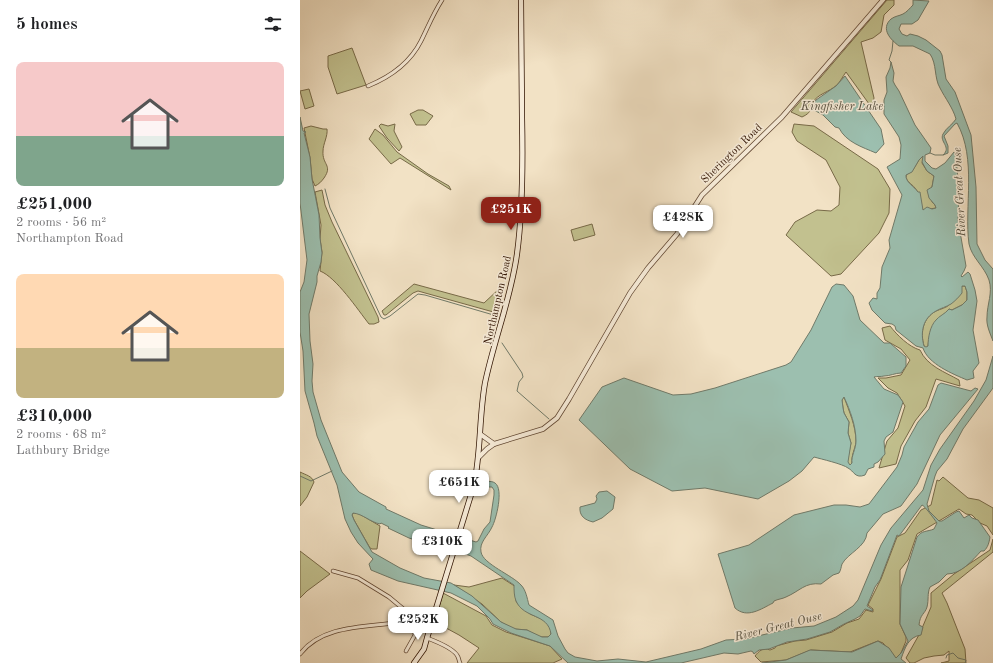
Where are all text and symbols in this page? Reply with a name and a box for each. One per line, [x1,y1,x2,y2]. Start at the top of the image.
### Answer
icon: filters [262,13,284,35]
text: 5 homes [16,16,78,33]
icon: home [114,88,186,160]
water label: Kingfisher Lake [800,101,883,113]
street label: Sherington Road [699,122,765,186]
water label: River Great Ouse [952,147,968,238]
text: £251,000 [16,196,92,213]
pin: £251K [483,197,539,231]
text: £251K [490,203,532,216]
pin: £428K [655,205,711,239]
text: £428K [662,211,704,224]
text: 2 rooms · 56 m² [16,216,106,229]
text: Northampton Road [16,232,124,245]
street label: Northampton Road [483,255,514,346]
icon: home [114,300,186,372]
text: £310,000 [16,408,92,425]
text: 2 rooms · 68 m² [16,428,106,441]
text: Lathbury Bridge [16,444,110,457]
pin: £651K [431,470,487,504]
text: £651K [438,476,480,489]
pin: £310K [414,529,470,563]
text: £310K [421,535,463,548]
pin: £252K [390,607,446,641]
water label: River Great Ouse [732,610,823,644]
text: £252K [397,613,439,626]

